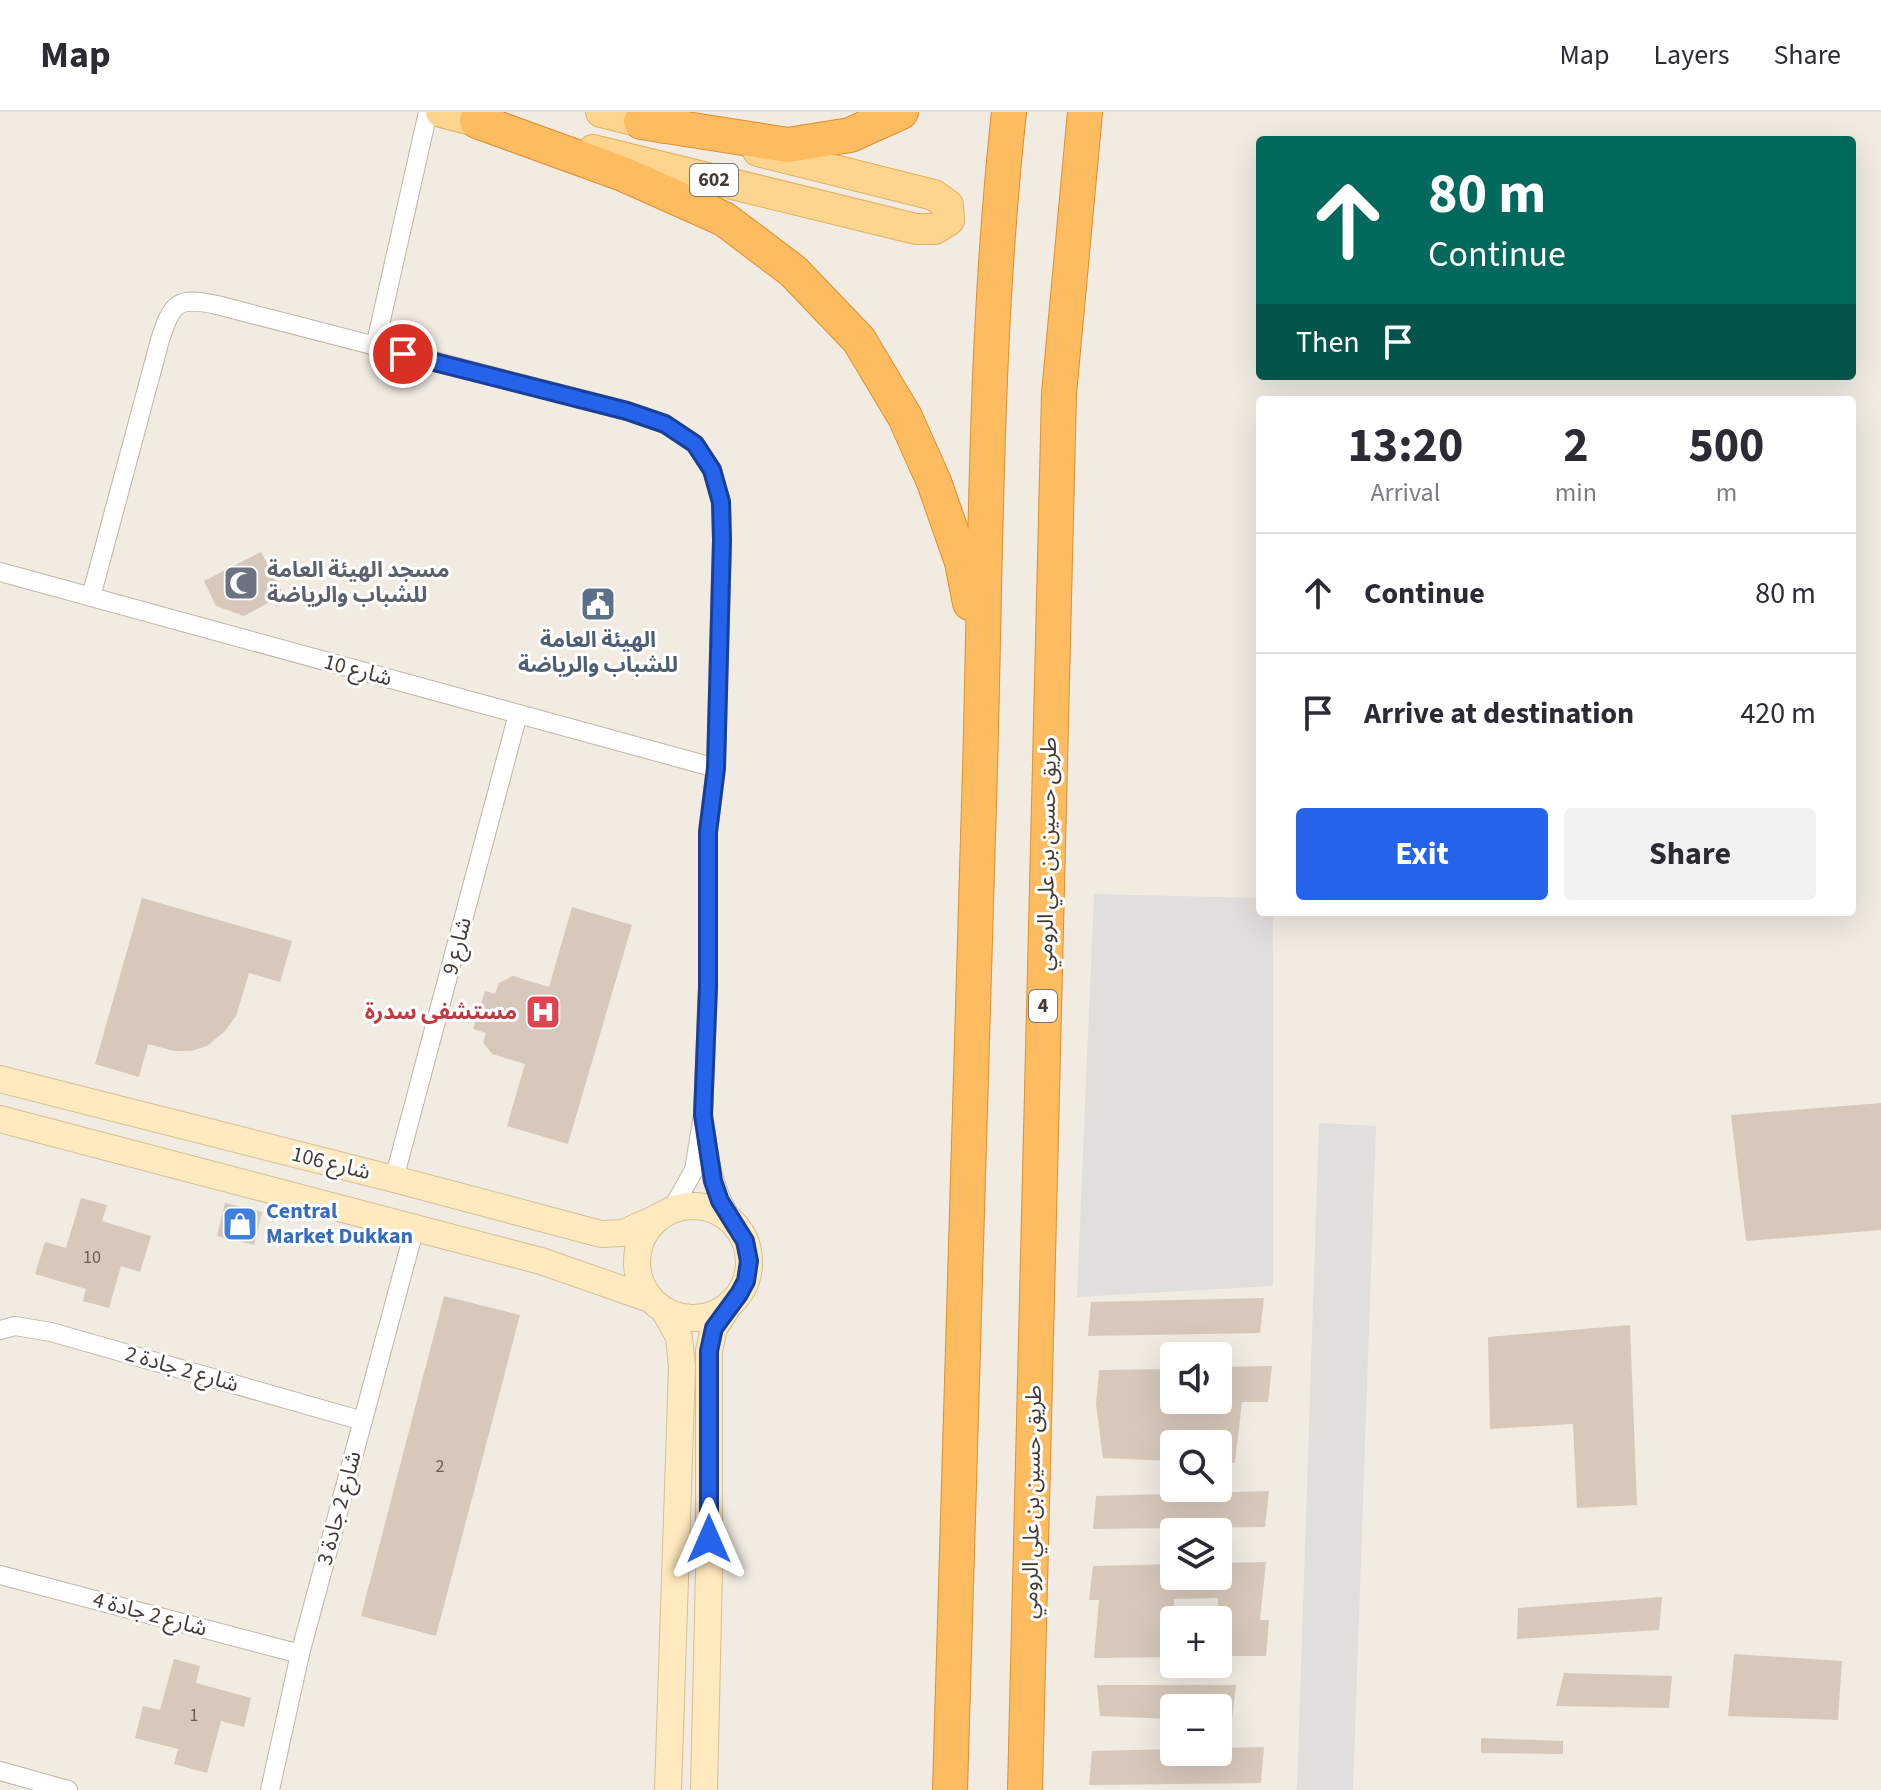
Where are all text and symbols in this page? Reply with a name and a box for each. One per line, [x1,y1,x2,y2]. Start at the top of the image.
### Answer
text: Map [40,28,111,82]
text: Map [1559,35,1609,75]
text: Layers [1653,35,1729,75]
text: Share [1773,35,1841,75]
text: 80 m [1428,155,1546,234]
road number: 602 [690,164,738,196]
icon: ahead [1296,168,1400,272]
text: Continue [1428,229,1566,280]
pin [369,320,437,388]
icon: arrive [1376,320,1420,364]
text: Then [1296,321,1360,364]
icon: arrive [381,332,425,376]
text: 13:20 [1347,412,1463,480]
text: 2 [1563,412,1589,480]
text: 500 [1688,412,1764,480]
text: Arrival [1370,474,1440,511]
text: min [1555,474,1597,511]
text: m [1716,474,1737,511]
place label: مسجد الهيئة العامة للشباب والرياضة [267,554,449,611]
mosque icon: مسجد الهيئة العامة للشباب والرياضة [222,564,260,602]
icon: ahead [1296,571,1340,615]
text: Continue [1364,572,1485,615]
text: 80 m [1755,572,1816,615]
public building icon: الهيئة العامة للشباب والرياضة [579,585,617,623]
place label: الهيئة العامة للشباب والرياضة [518,624,678,681]
street label: شارع 10 [320,646,396,694]
icon: arrive [1296,691,1340,735]
text: Arrive at destination [1364,692,1634,735]
text: 420 m [1740,692,1816,735]
street label: طريق حسين بن علي الرومي [1029,737,1065,971]
button: Exit [1296,808,1548,900]
button: Share [1564,808,1816,900]
street label: شارع 9 [434,914,480,978]
road number: 4 [1029,990,1057,1022]
hospital icon: مستشفى سدرة [524,993,562,1031]
place label: مستشفى سدرة [365,996,517,1028]
street label: شارع 106 [288,1138,374,1188]
place label: Central Market Dukkan [266,1195,413,1252]
shop icon: Central Market Dukkan [221,1205,259,1243]
house number: 10 [83,1245,101,1270]
street label: شارع 2 جادة 2 [121,1338,243,1400]
map controls [1160,1342,1232,1766]
button: sound [1160,1342,1232,1414]
street label: طريق حسين بن علي الرومي [1014,1385,1050,1619]
button: search [1160,1430,1232,1502]
street label: شارع 2 جادة 3 [308,1447,370,1569]
house number: 2 [436,1454,445,1479]
position arrow [667,1497,751,1581]
button: layers [1160,1518,1232,1590]
street label: شارع 2 جادة 4 [89,1583,211,1645]
button: + [1160,1606,1232,1678]
button: − [1160,1694,1232,1766]
house number: 1 [190,1703,198,1728]

